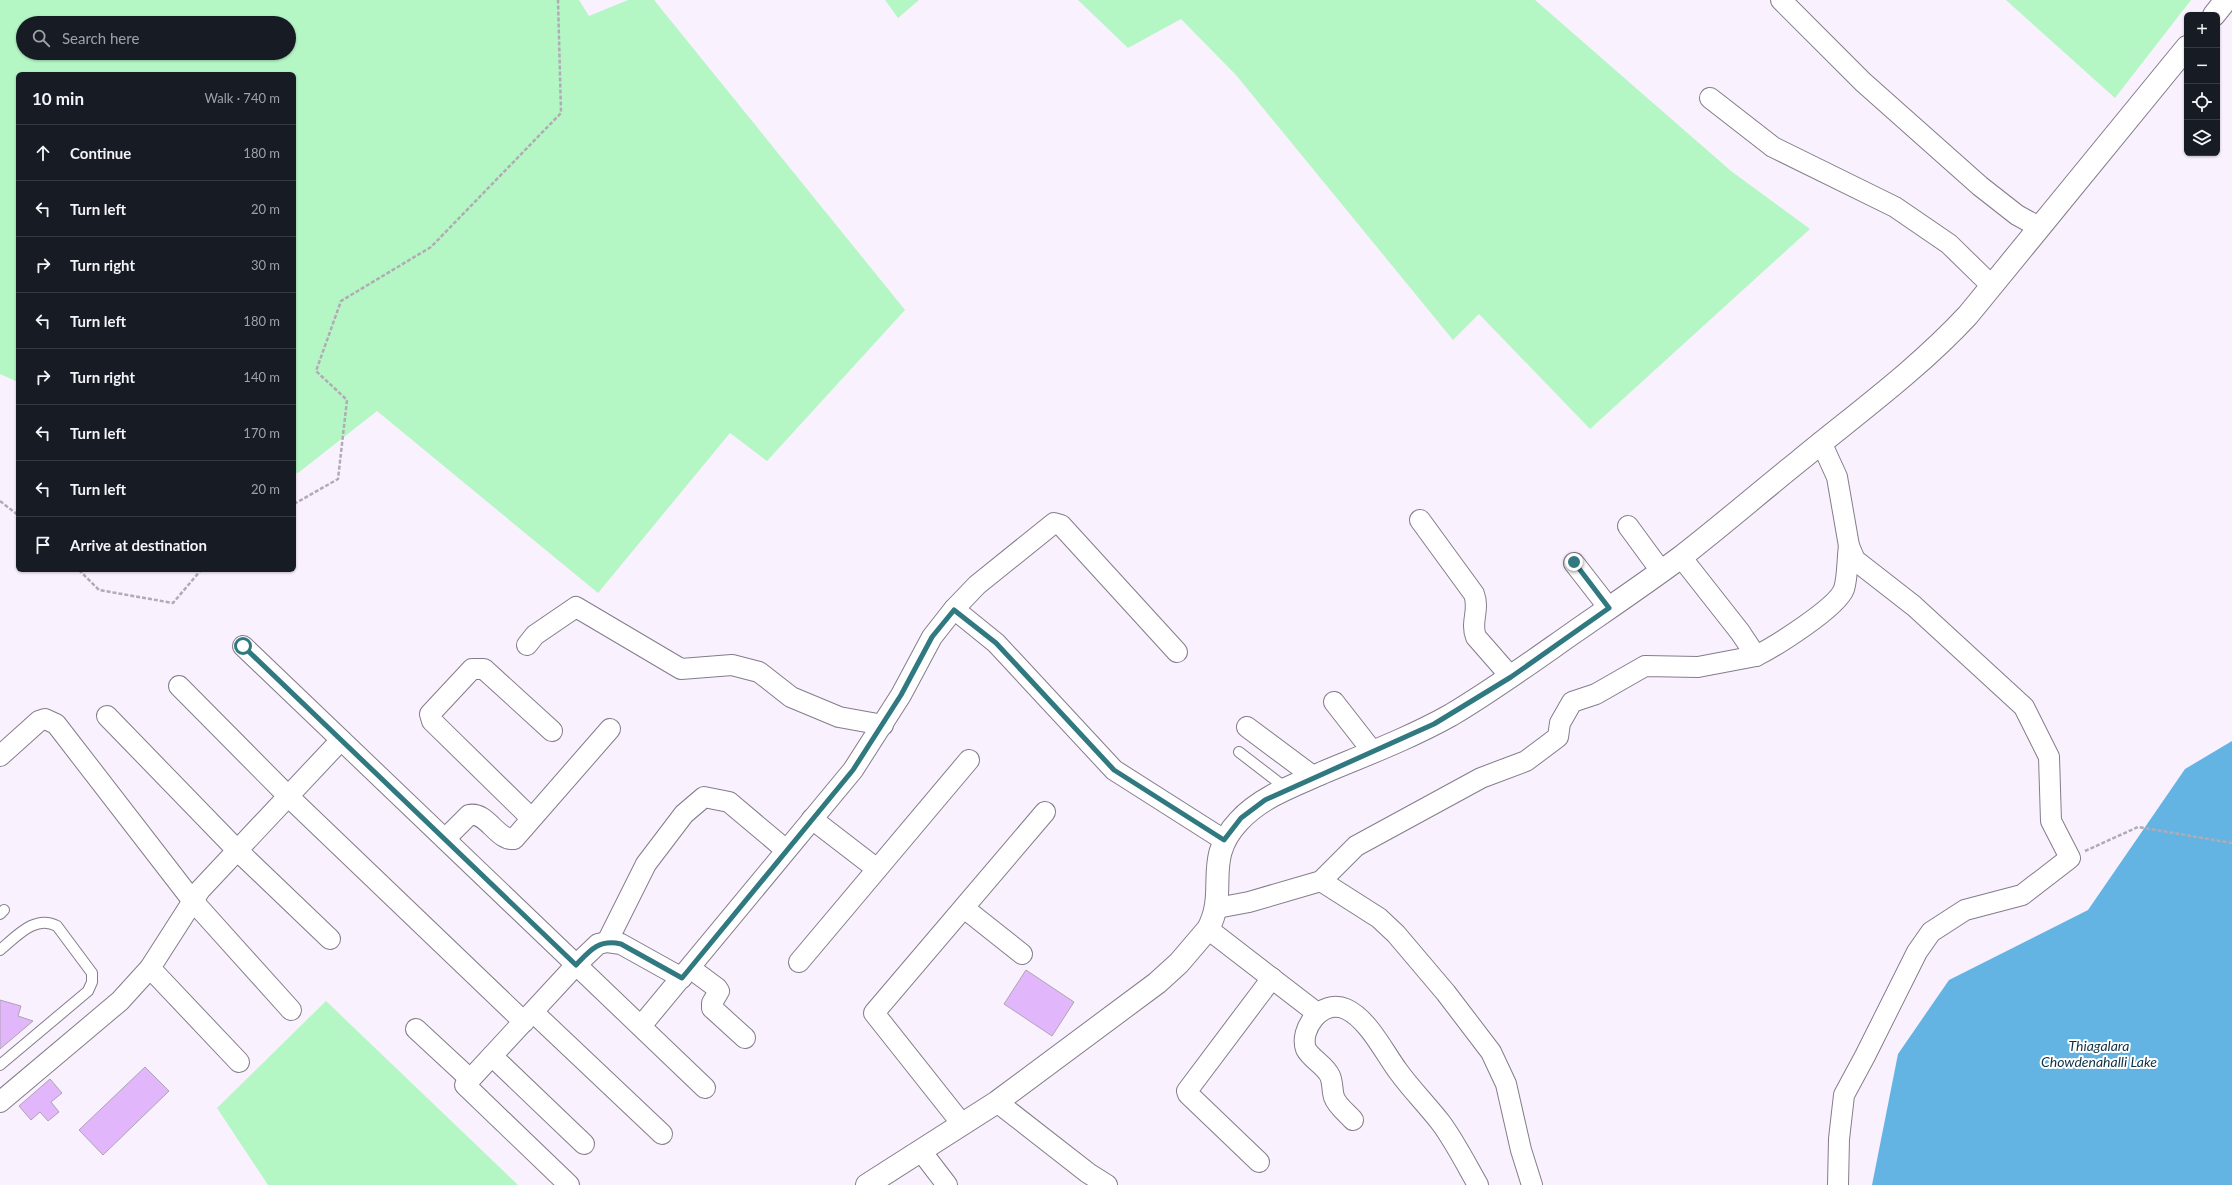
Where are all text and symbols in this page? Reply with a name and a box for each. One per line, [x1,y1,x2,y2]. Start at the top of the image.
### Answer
map controls [2184,12,2220,156]
button: + [2184,12,2220,48]
search box [16,16,296,60]
icon: search [30,27,52,49]
text: Search here [62,29,139,47]
button: − [2184,48,2220,84]
button: locate [2184,84,2220,120]
text: 10 min [32,88,84,109]
text: Walk · 740 m [204,90,280,106]
button: layers [2184,120,2220,156]
icon: ahead [32,142,54,164]
text: Continue [70,144,131,162]
text: 180 m [243,145,280,161]
icon: left [32,198,54,220]
text: Turn left [70,200,126,218]
text: 20 m [251,201,280,217]
icon: right [32,254,54,276]
text: Turn right [70,256,135,274]
text: 30 m [251,257,280,273]
icon: left [32,310,54,332]
text: Turn left [70,312,126,330]
text: 180 m [243,313,280,329]
icon: right [32,366,54,388]
text: Turn right [70,368,135,386]
text: 140 m [243,369,280,385]
icon: left [32,422,54,444]
text: Turn left [70,424,126,442]
text: 170 m [243,425,280,441]
icon: left [32,478,54,500]
text: Turn left [70,480,126,498]
text: 20 m [251,481,280,497]
icon: arrive [32,534,54,556]
text: Arrive at destination [70,536,207,554]
route end [1565,553,1583,571]
route start [234,637,252,655]
water label: Thiagalara Chowdenahalli Lake [2041,1037,2157,1070]

